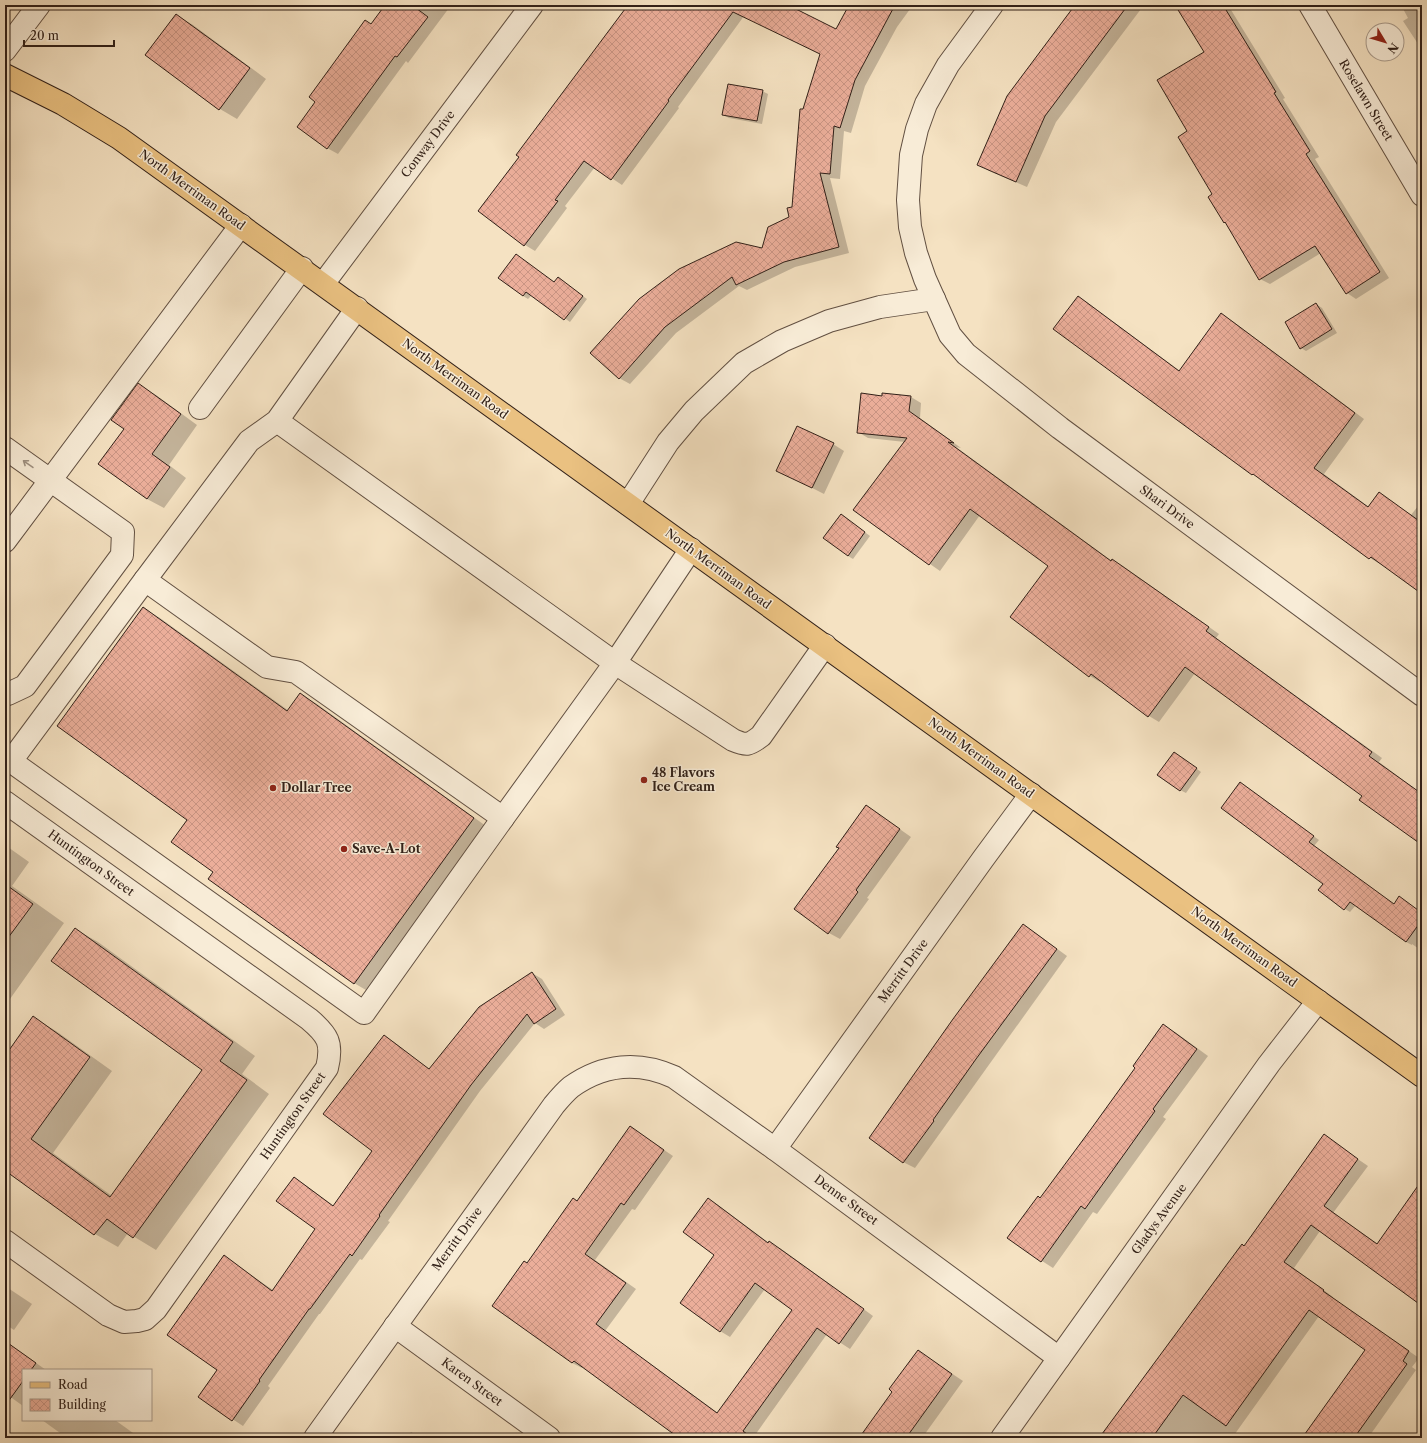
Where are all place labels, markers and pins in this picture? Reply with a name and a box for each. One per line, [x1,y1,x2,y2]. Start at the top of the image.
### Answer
place label: 48 Flavors Ice Cream [652,765,715,794]
marker: 48 Flavors Ice Cream [639,775,649,785]
place label: Dollar Tree [281,780,352,795]
marker: Dollar Tree [268,783,278,793]
place label: Save-A-Lot [352,841,421,856]
marker: Save-A-Lot [339,844,349,854]

